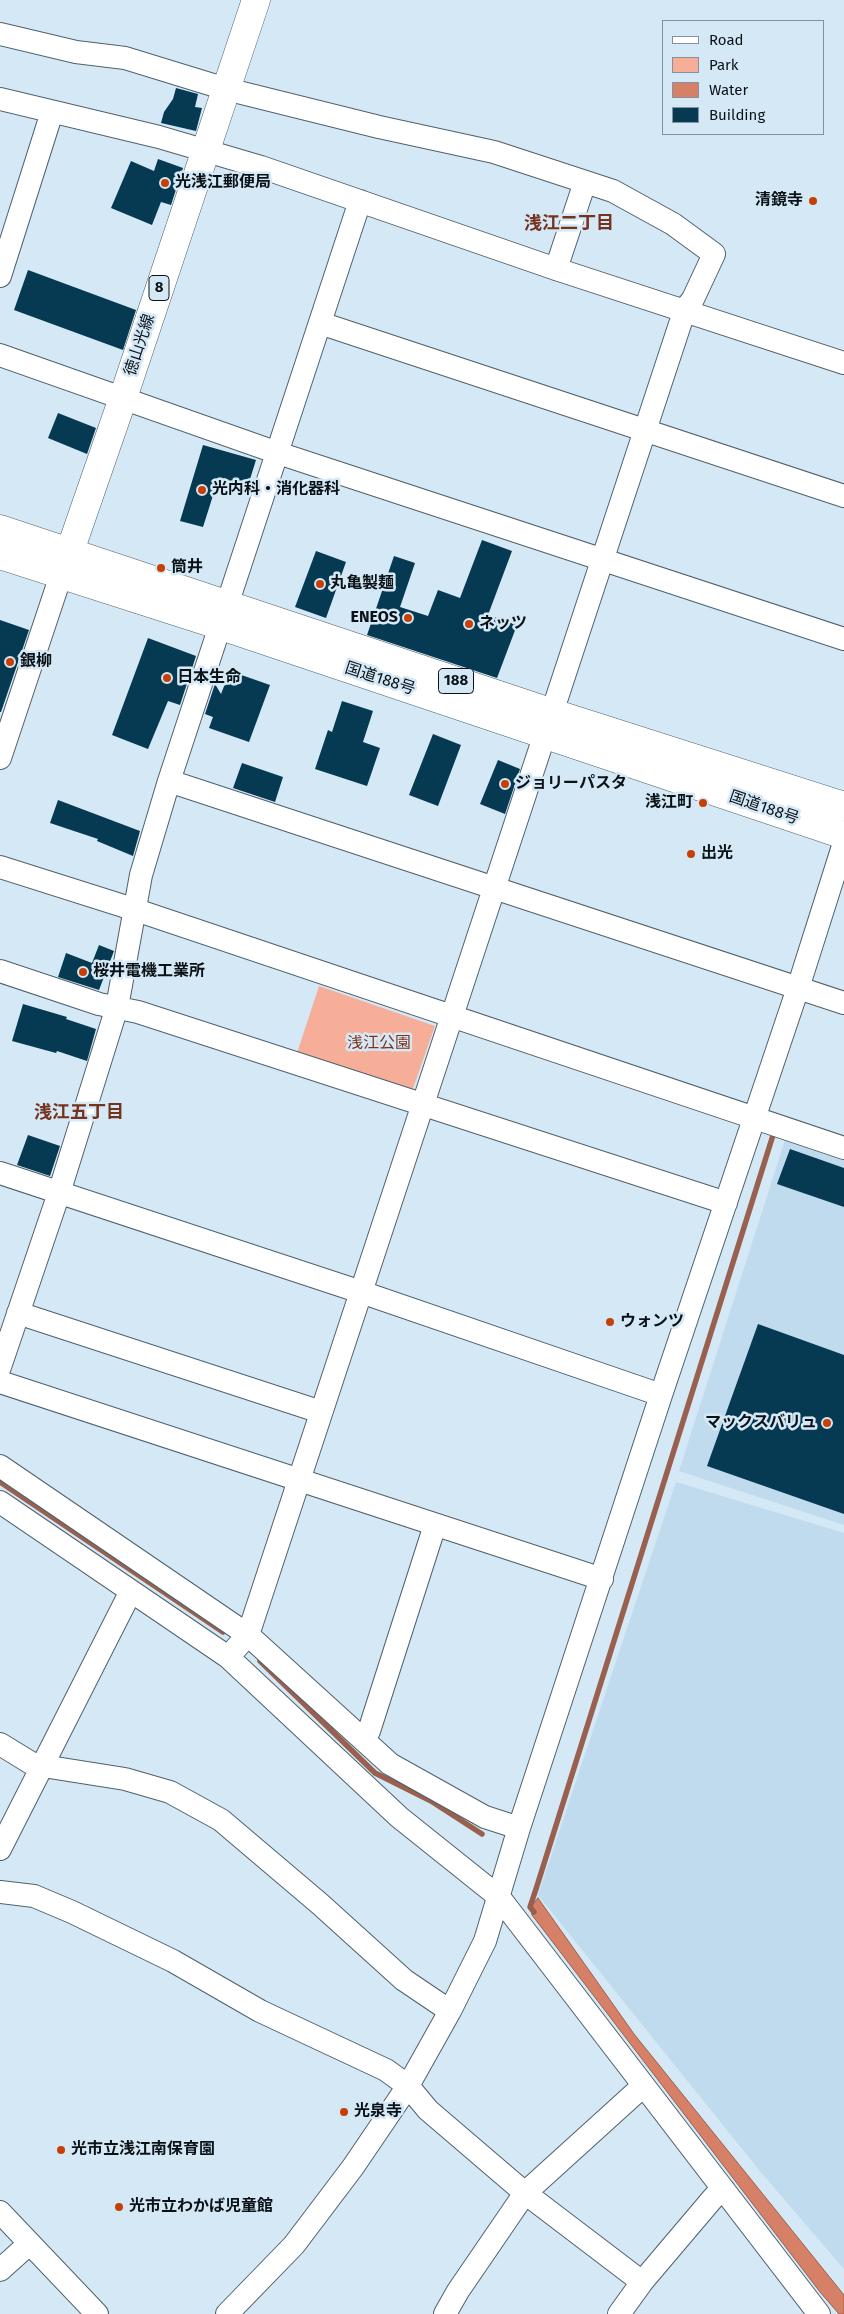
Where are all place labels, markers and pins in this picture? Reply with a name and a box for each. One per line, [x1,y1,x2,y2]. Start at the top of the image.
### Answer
place label: 光浅江郵便局 [175,173,271,193]
marker: 光浅江郵便局 [159,177,171,189]
place label: 清鏡寺 [755,191,803,211]
marker: 清鏡寺 [807,195,819,207]
place label: 光内科・消化器科 [212,480,340,500]
marker: 光内科・消化器科 [196,484,208,496]
place label: 筒井 [171,558,203,578]
marker: 筒井 [155,562,167,574]
place label: 丸亀製麺 [330,574,394,594]
marker: 丸亀製麺 [314,578,326,590]
place label: ENEOS [351,608,398,628]
marker: ENEOS [402,612,414,624]
place label: ネッツ [479,614,527,634]
marker: ネッツ [463,618,475,630]
place label: 銀柳 [20,652,52,672]
marker: 銀柳 [4,656,16,668]
place label: 日本生命 [177,668,241,688]
marker: 日本生命 [161,672,173,684]
place label: ジョリーパスタ [515,774,627,794]
marker: ジョリーパスタ [499,778,511,790]
place label: 浅江町 [645,793,693,813]
marker: 浅江町 [697,797,709,809]
place label: 出光 [701,844,733,864]
marker: 出光 [685,848,697,860]
place label: 桜井電機工業所 [93,962,205,982]
marker: 桜井電機工業所 [77,966,89,978]
place label: ウォンツ [620,1312,684,1332]
marker: ウォンツ [604,1316,616,1328]
place label: マックスバリュ [705,1413,817,1433]
marker: マックスバリュ [821,1417,833,1429]
place label: 光泉寺 [354,2102,402,2122]
marker: 光泉寺 [338,2106,350,2118]
place label: 光市立浅江南保育園 [71,2140,215,2160]
marker: 光市立浅江南保育園 [55,2144,67,2156]
place label: 光市立わかば児童館 [129,2197,273,2217]
marker: 光市立わかば児童館 [113,2201,125,2213]

